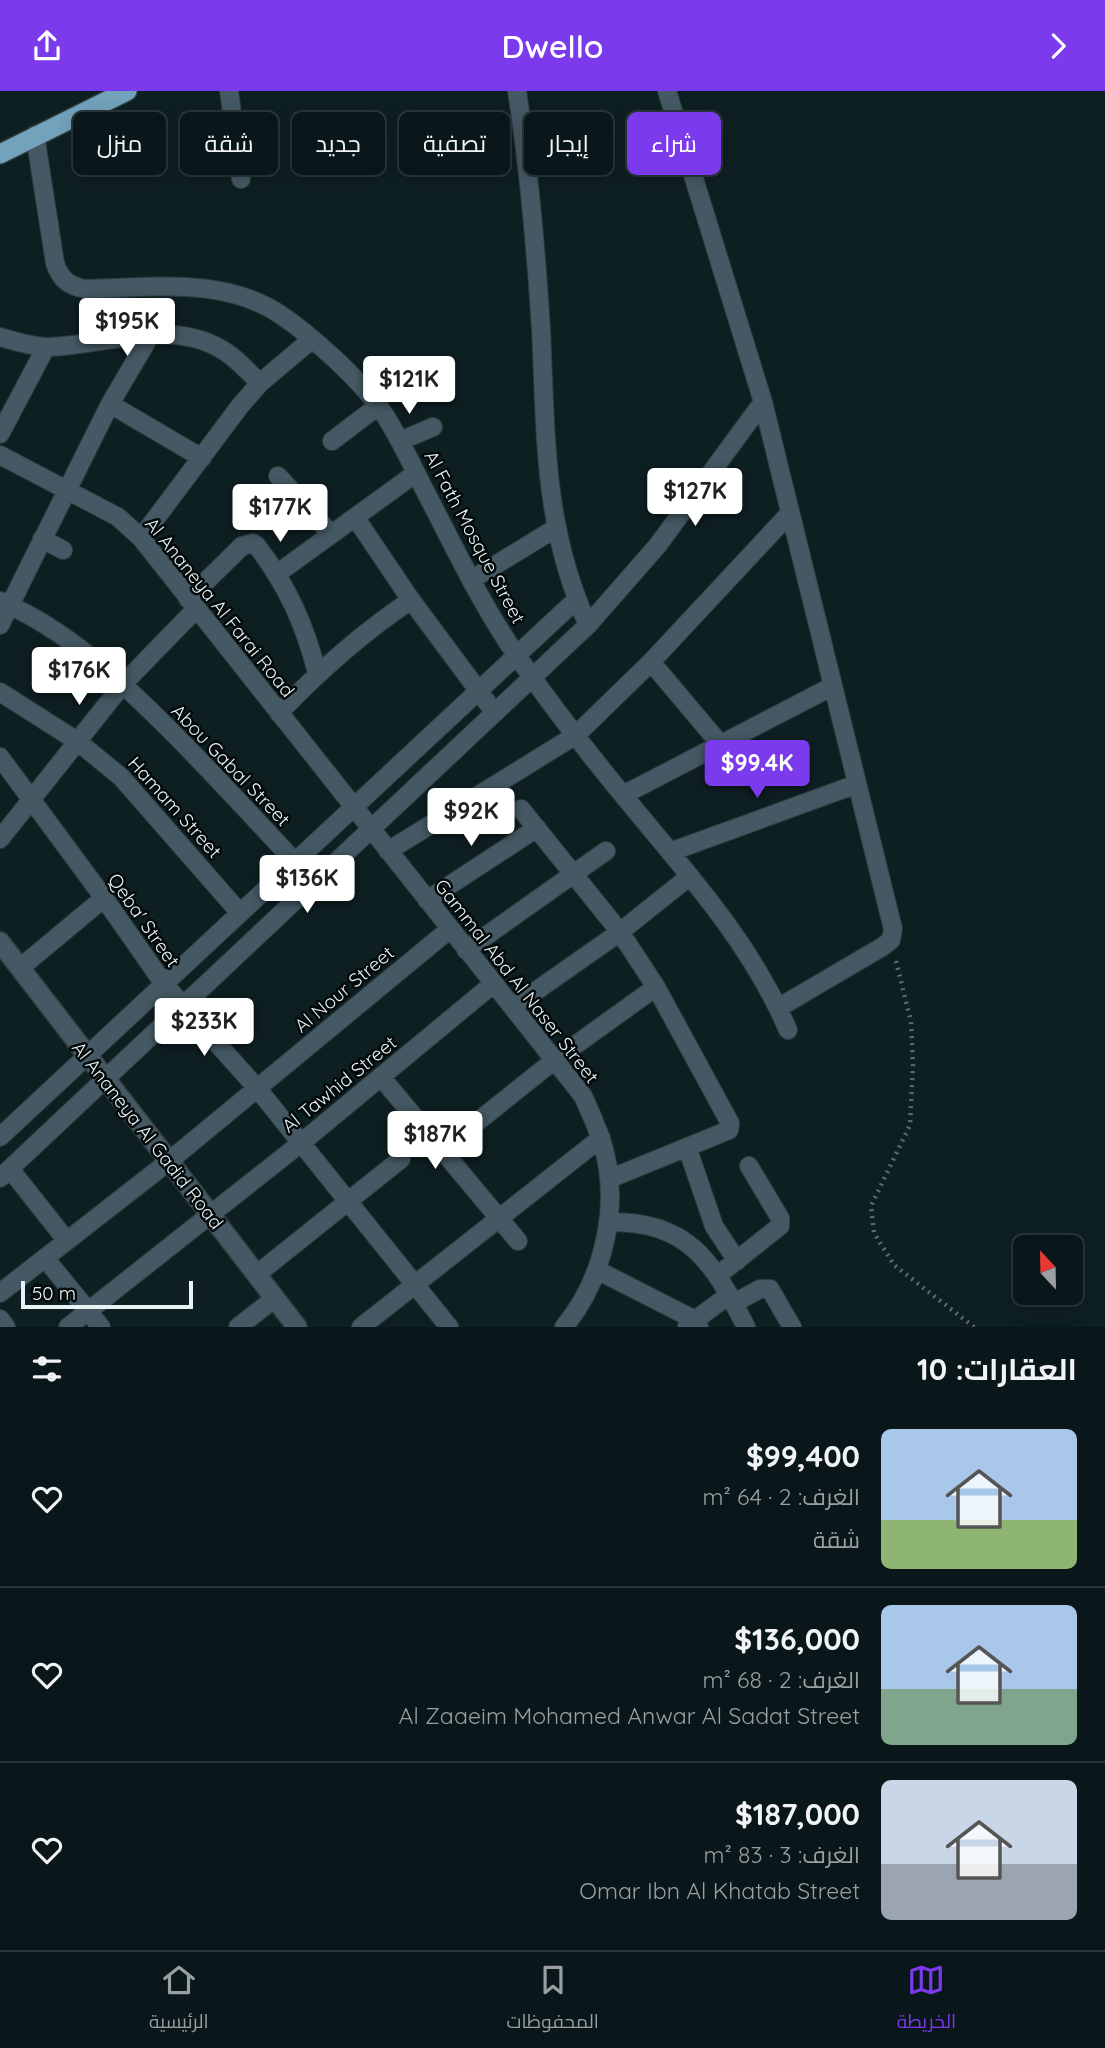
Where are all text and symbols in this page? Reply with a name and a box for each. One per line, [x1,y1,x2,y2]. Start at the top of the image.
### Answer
text: Dwello [502,26,603,66]
icon: share [28,27,66,65]
icon: forward [1039,27,1077,65]
chip: منزل [73,112,166,175]
chip: شقة [180,112,278,175]
chip: جديد [292,112,385,175]
chip: تصفية [399,112,510,175]
chip: إيجار [524,112,613,175]
chip: شراء [627,112,721,175]
pin: $195K [78,299,176,358]
text: $195K [95,306,159,335]
pin: $121K [360,357,458,416]
text: $121K [379,364,439,393]
street label: Al Fath Mosque Street [419,446,531,628]
pin: $127K [646,469,744,528]
text: $127K [663,476,727,505]
pin: $177K [231,484,329,544]
text: $177K [249,492,312,521]
street label: Al Ananeya Al Farai Road [140,512,300,702]
pin: $176K [30,647,128,707]
text: $176K [48,655,110,684]
street label: Abou Gabal Street [167,699,295,831]
pin: $99.4K [700,741,814,800]
text: $99.4K [721,748,793,777]
street label: Hamam Street [123,751,227,863]
pin: $92K [430,789,512,848]
text: $92K [444,796,498,825]
pin: $136K [258,855,356,915]
text: $136K [276,863,338,892]
street label: Qeba' Street [103,868,185,972]
street label: Gammal Abd Al Naser Street [430,874,604,1088]
street label: Al Nour Street [289,940,399,1038]
pin: $233K [155,999,253,1058]
text: $233K [171,1006,237,1035]
street label: Al Tawhid Street [277,1030,401,1138]
street label: Al Ananeya Al Gadid Road [67,1036,229,1234]
pin: $187K [386,1111,484,1171]
text: $187K [404,1119,466,1148]
north arrow [1013,1235,1083,1305]
map controls [1013,1235,1083,1305]
scale bar [21,1278,192,1310]
text: 50 m [32,1281,76,1305]
icon: filters [28,1350,66,1388]
text: العقارات: 10 [917,1350,1077,1388]
text: $99,400 [746,1437,860,1475]
icon: home [937,1457,1021,1541]
icon: heart [28,1480,66,1518]
text: الغرف: 2 · 64 m² [702,1482,860,1511]
text: شقة [813,1525,860,1554]
text: $136,000 [734,1620,860,1658]
icon: home [937,1633,1021,1717]
icon: heart [28,1656,66,1694]
text: الغرف: 2 · 68 m² [702,1665,860,1694]
text: Al Zaaeim Mohamed Anwar Al Sadat Street [399,1701,860,1730]
text: $187,000 [735,1795,860,1833]
icon: home [937,1808,1021,1892]
icon: heart [28,1831,66,1869]
text: الغرف: 3 · 83 m² [703,1840,860,1869]
text: Omar Ibn Al Khatab Street [579,1876,860,1905]
tab: الرئيسية [149,1961,209,2039]
tab: المحفوظات [506,1961,599,2039]
tab: الخريطة [897,1961,956,2039]

